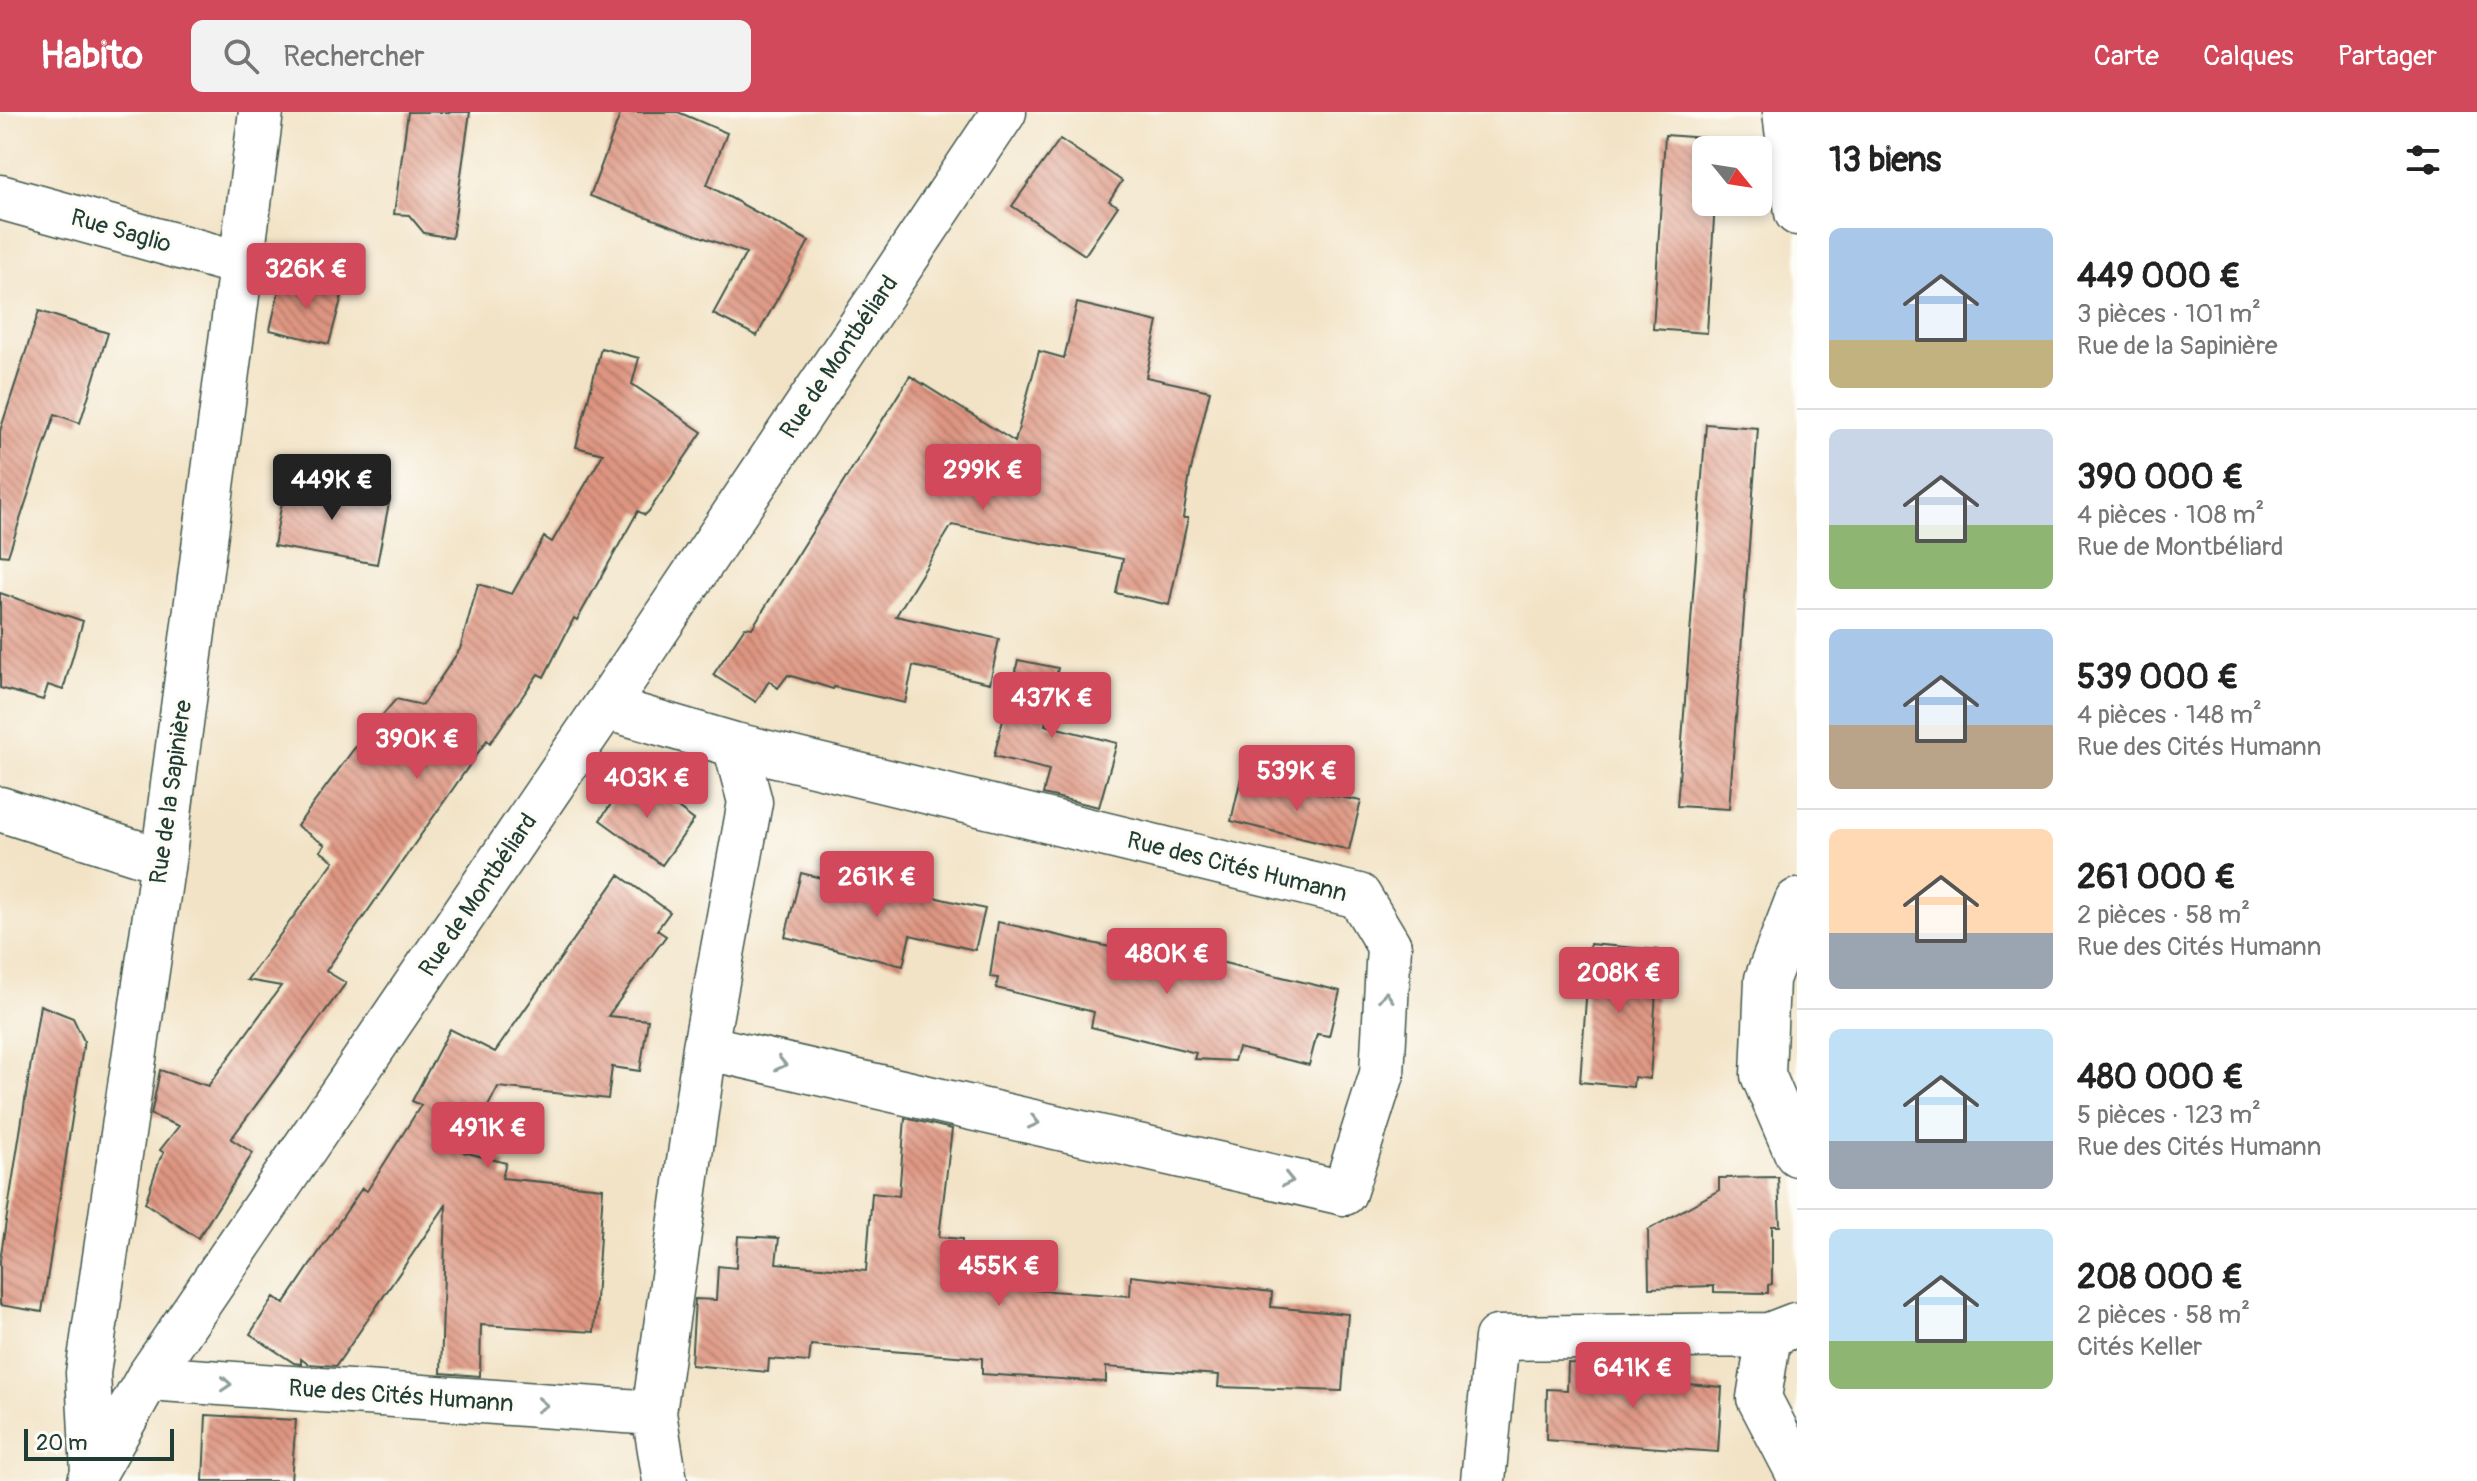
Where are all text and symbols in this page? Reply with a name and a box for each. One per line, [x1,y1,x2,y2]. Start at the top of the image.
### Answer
search box [191,20,751,92]
text: Habito [40,32,143,80]
icon: search [219,34,263,78]
text: Rechercher [283,38,425,75]
text: Carte [2094,39,2159,74]
text: Calques [2203,39,2293,74]
text: Partager [2337,39,2437,74]
north arrow [1692,136,1772,216]
map controls [1692,136,1772,216]
icon: filters [2401,138,2445,182]
text: 13 biens [1829,139,1941,182]
street label: Rue Saglio [67,203,175,259]
pin: 326K € [241,243,371,311]
text: 326K € [265,253,347,285]
text: 449 000 € [2077,255,2241,298]
icon: home [1893,260,1989,356]
street label: Rue de Montbéliard [774,270,904,444]
text: 3 pièces · 101 m² [2077,298,2261,330]
text: Rue de la Sapinière [2077,330,2278,362]
pin: 299K € [918,444,1048,512]
pin: 449K € [267,454,397,522]
text: 299K € [943,454,1023,486]
text: 390 000 € [2077,456,2244,499]
icon: home [1893,461,1989,557]
text: 449K € [291,464,373,496]
text: 4 pièces · 108 m² [2077,499,2264,531]
text: Rue de Montbéliard [2077,531,2283,563]
text: 539 000 € [2077,656,2239,699]
icon: home [1893,661,1989,757]
pin: 437K € [987,672,1117,740]
text: 437K € [1011,682,1093,714]
street label: Rue de la Sapinière [144,698,198,886]
text: 4 pièces · 148 m² [2077,699,2262,731]
pin: 390K € [352,713,482,781]
text: 390K € [375,723,459,755]
text: Rue des Cités Humann [2077,731,2322,763]
pin: 539K € [1232,745,1362,813]
pin: 403K € [582,752,712,820]
text: 539K € [1257,755,1337,787]
text: 403K € [604,762,690,794]
street label: Rue de Montbéliard [413,808,543,982]
street label: Rue des Cités Humann [1124,826,1350,908]
pin: 261K € [812,851,942,919]
text: 261 000 € [2077,856,2236,899]
text: 261K € [838,861,916,893]
icon: home [1893,861,1989,957]
text: 2 pièces · 58 m² [2077,899,2250,931]
pin: 480K € [1102,928,1232,996]
text: Rue des Cités Humann [2077,931,2322,963]
text: 480K € [1125,938,1209,970]
pin: 208K € [1554,947,1684,1015]
text: 208K € [1577,957,1661,989]
one-way arrow [1378,990,1395,1003]
one-way arrow [774,1055,787,1072]
text: 480 000 € [2077,1056,2244,1099]
icon: home [1893,1061,1989,1157]
text: 5 pièces · 123 m² [2077,1099,2261,1131]
pin: 491K € [423,1102,553,1170]
text: 491K € [449,1112,527,1144]
one-way arrow [1027,1113,1041,1130]
text: Rue des Cités Humann [2077,1131,2322,1163]
one-way arrow [1281,1171,1294,1188]
pin: 455K € [934,1240,1064,1308]
text: 455K € [958,1250,1040,1282]
text: 208 000 € [2077,1256,2243,1299]
icon: home [1893,1261,1989,1357]
text: 2 pièces · 58 m² [2077,1299,2250,1331]
text: Cités Keller [2077,1331,2202,1363]
pin: 641K € [1568,1342,1698,1410]
text: 641K € [1594,1352,1672,1384]
street label: Rue des Cités Humann [287,1374,515,1418]
one-way arrow [220,1375,233,1392]
one-way arrow [535,1396,548,1413]
scale bar [24,1425,174,1461]
text: 20 m [36,1429,88,1457]

